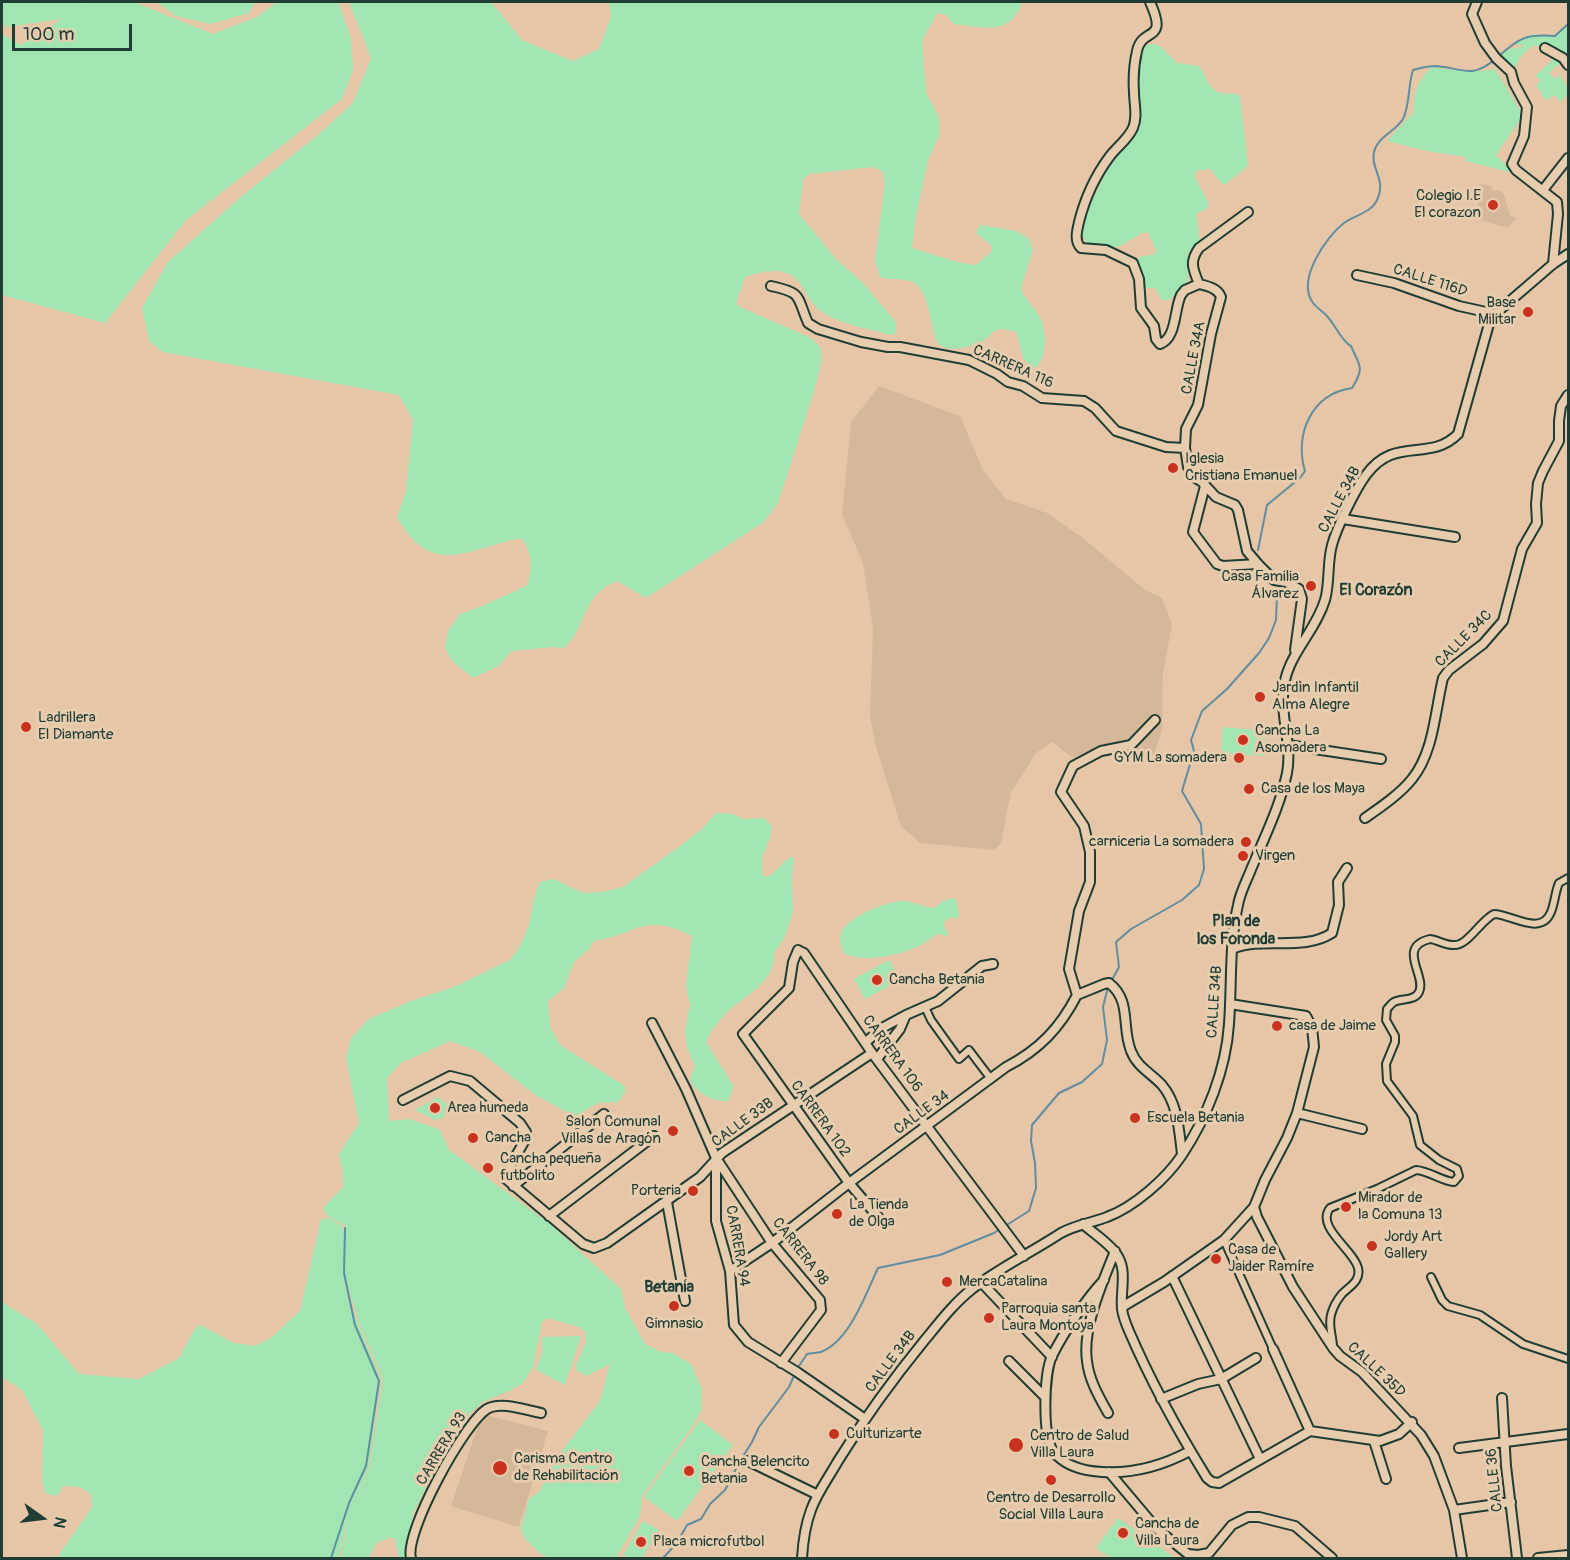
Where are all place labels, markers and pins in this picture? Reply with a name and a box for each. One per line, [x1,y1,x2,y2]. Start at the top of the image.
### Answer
place label: Colegio I.E El corazon [1414,187,1481,222]
marker: Colegio I.E El corazon [1486,198,1500,212]
place label: Base Militar [1478,294,1516,329]
marker: Base Militar [1521,305,1535,319]
place label: Iglesia Cristiana Emanuel [1185,450,1298,485]
marker: Iglesia Cristiana Emanuel [1166,461,1180,475]
place label: Casa Familia Álvarez [1222,568,1299,603]
marker: Casa Familia Álvarez [1304,579,1318,593]
place label: Jardìn Infantil Alma Alegre [1272,679,1359,714]
marker: Jardìn Infantil Alma Alegre [1253,690,1267,704]
place label: Ladrillera El Diamante [38,709,113,744]
marker: Ladrillera El Diamante [19,720,33,734]
place label: Cancha La Asomadera [1255,722,1327,757]
marker: Cancha La Asomadera [1236,733,1250,747]
place label: GYM La somadera [1114,749,1227,767]
marker: GYM La somadera [1232,751,1246,765]
place label: Casa de los Maya [1261,780,1365,798]
marker: Casa de los Maya [1242,782,1256,796]
place label: carniceria La somadera [1089,833,1234,851]
marker: carniceria La somadera [1239,835,1253,849]
place label: Virgen [1255,847,1295,865]
marker: Virgen [1236,849,1250,863]
place label: Cancha Betania [889,971,985,989]
marker: Cancha Betania [870,973,884,987]
place label: casa de Jaime [1289,1017,1376,1035]
marker: casa de Jaime [1270,1019,1284,1033]
place label: Area humeda [447,1099,529,1117]
marker: Area humeda [428,1101,442,1115]
place label: Escuela Betania [1147,1109,1244,1127]
marker: Escuela Betania [1128,1111,1142,1125]
place label: Salon Comunal Villas de Aragón [561,1113,661,1148]
marker: Salon Comunal Villas de Aragón [666,1124,680,1138]
place label: Cancha [485,1129,531,1147]
marker: Cancha [466,1131,480,1145]
place label: Cancha pequeña futbolito [500,1150,601,1185]
marker: Cancha pequeña futbolito [481,1161,495,1175]
place label: Porteria [631,1182,681,1200]
marker: Porteria [686,1184,700,1198]
place label: Mirador de la Comuna 13 [1358,1189,1442,1224]
place label: La Tienda de Olga [849,1196,909,1231]
marker: Mirador de la Comuna 13 [1339,1200,1353,1214]
marker: La Tienda de Olga [830,1207,844,1221]
place label: Jordy Art Gallery [1384,1228,1442,1263]
marker: Jordy Art Gallery [1365,1239,1379,1253]
place label: Casa de Jaider Ramíre [1228,1241,1314,1276]
marker: Casa de Jaider Ramíre [1209,1252,1223,1266]
place label: MercaCatalina [959,1273,1047,1291]
marker: MercaCatalina [940,1275,954,1289]
marker: Gimnasio [667,1299,681,1313]
place label: Parroquia santa Laura Montoya [1001,1300,1096,1335]
marker: Parroquia santa Laura Montoya [982,1311,996,1325]
place label: Gimnasio [645,1315,703,1333]
place label: Culturizarte [846,1425,922,1443]
marker: Culturizarte [827,1427,841,1441]
place label: Centro de Salud Villa Laura [1030,1427,1129,1462]
marker: Centro de Salud Villa Laura [1007,1436,1025,1454]
place label: Carisma Centro de Rehabilitación [514,1450,619,1485]
place label: Cancha Belencito Betania [701,1453,810,1488]
marker: Carisma Centro de Rehabilitación [491,1459,509,1477]
marker: Cancha Belencito Betania [682,1464,696,1478]
marker: Centro de Desarrollo Social Villa Laura [1044,1473,1058,1487]
place label: Centro de Desarrollo Social Villa Laura [986,1489,1116,1524]
place label: Cancha de Villa Laura [1135,1515,1199,1550]
marker: Cancha de Villa Laura [1116,1526,1130,1540]
place label: Placa microfutbol [653,1533,764,1551]
marker: Placa microfutbol [634,1535,648,1549]

